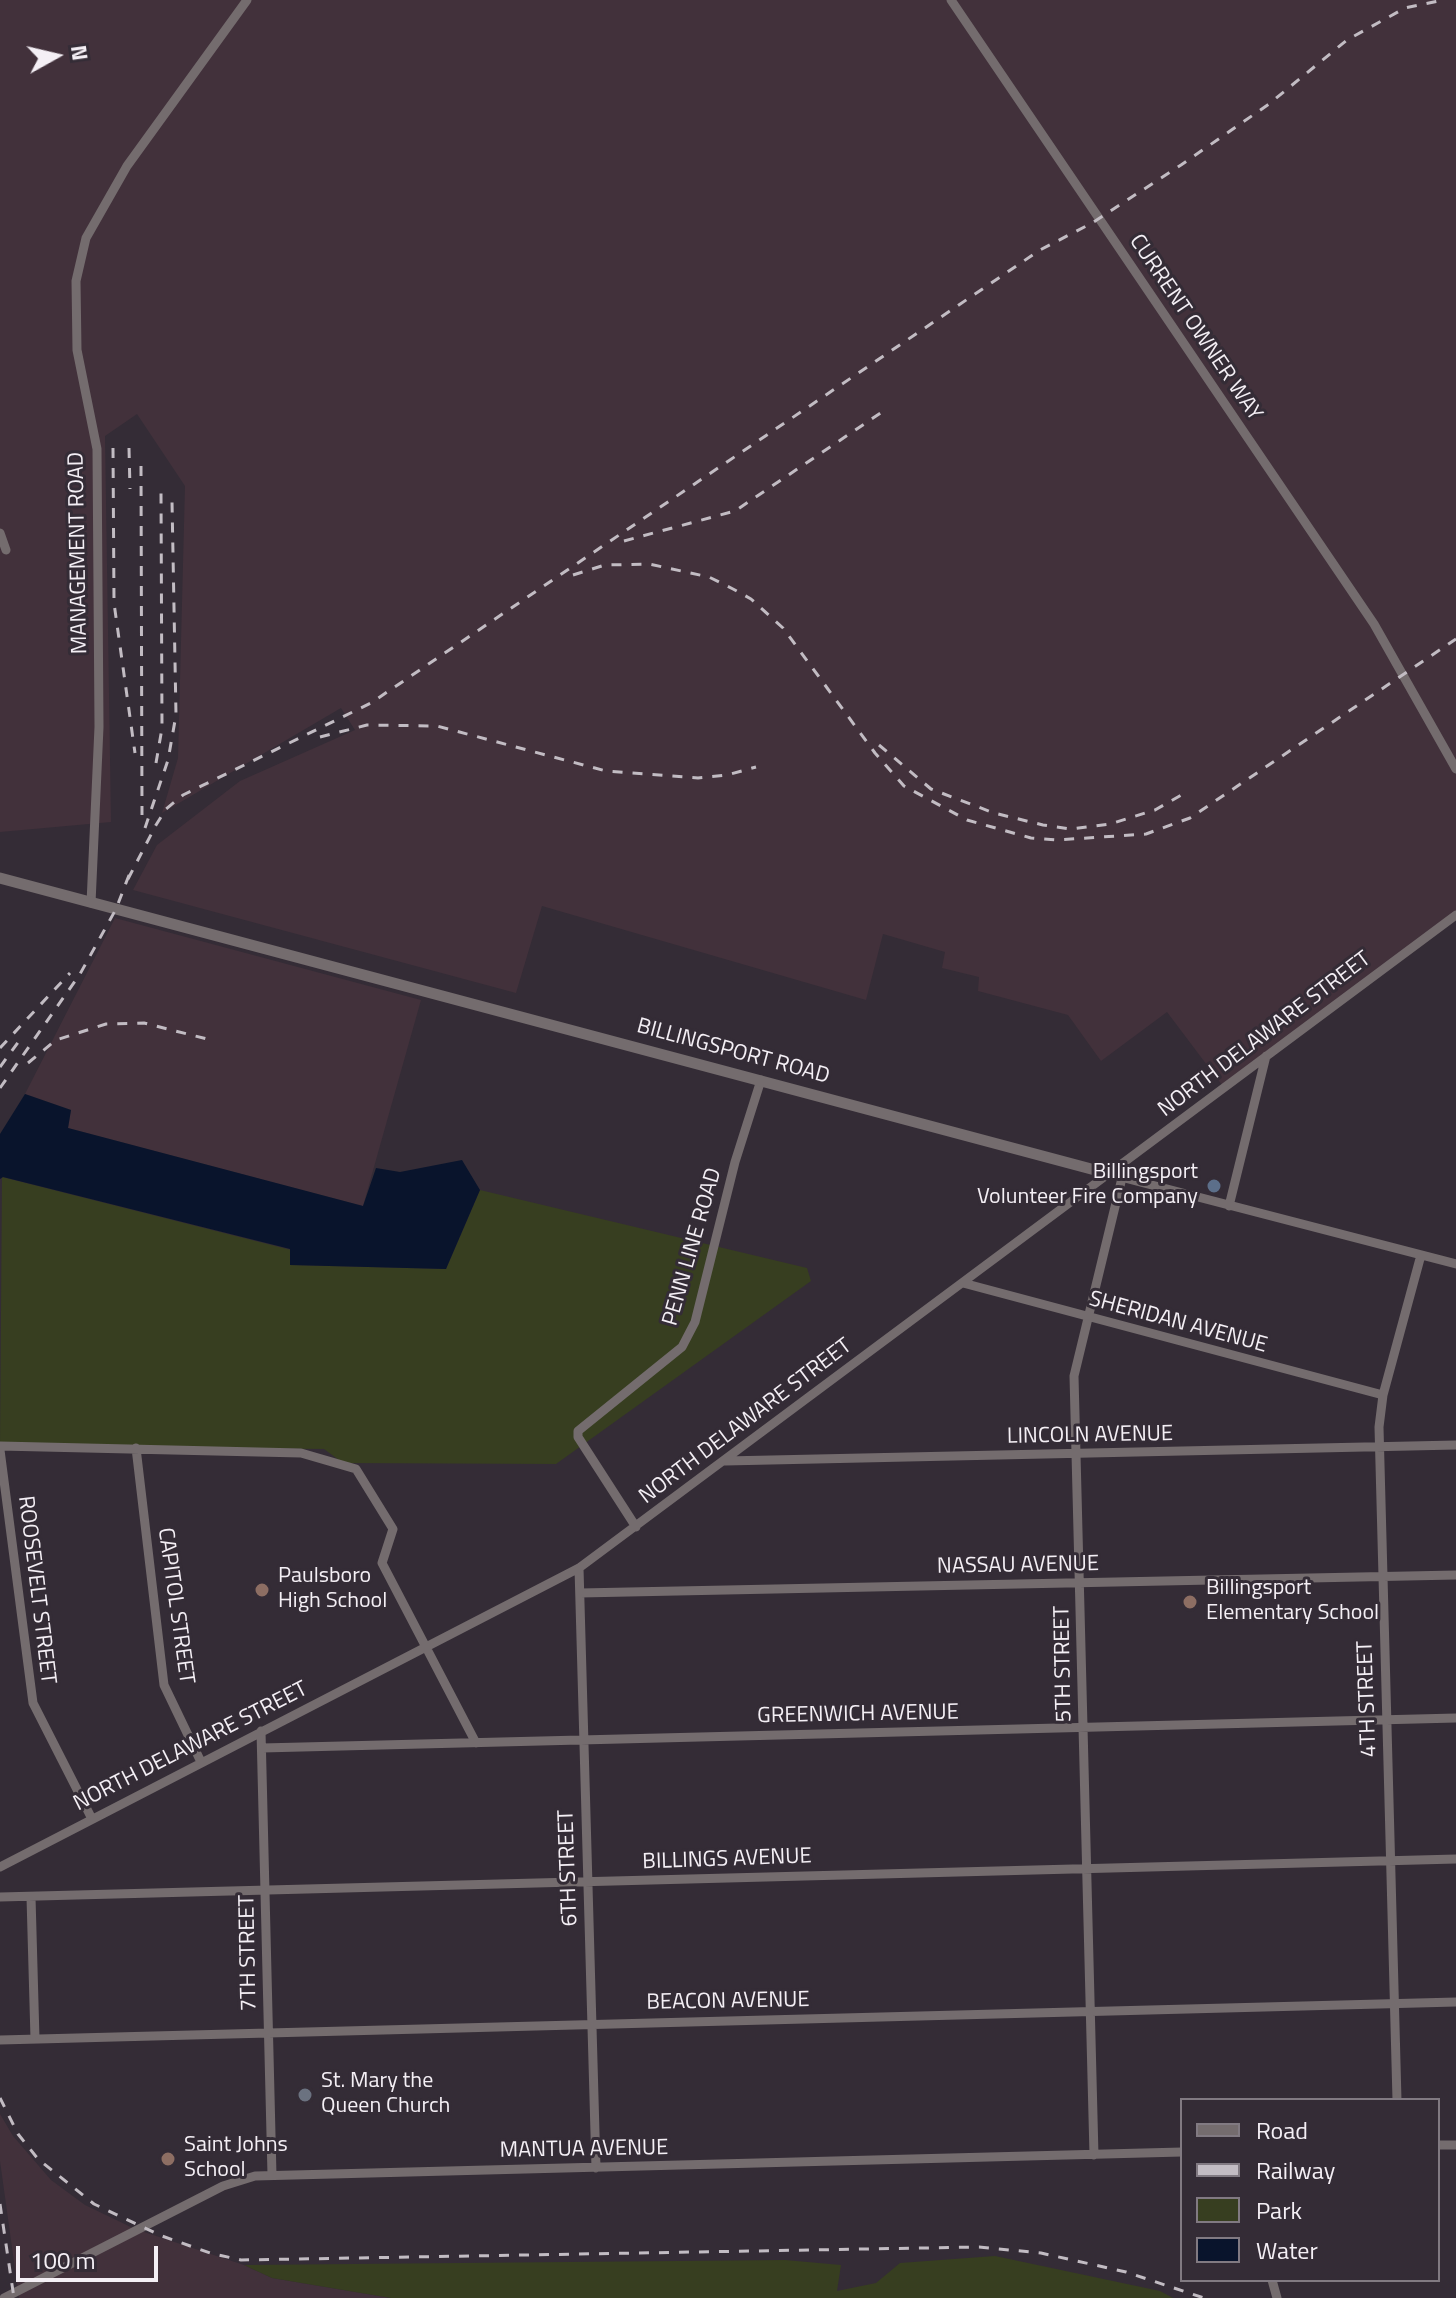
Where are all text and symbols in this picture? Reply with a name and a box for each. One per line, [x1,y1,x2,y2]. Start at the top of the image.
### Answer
north arrow [16,16,96,96]
text: N [62,43,98,63]
street label: CURRENT OWNER WAY [1123,230,1267,426]
street label: MANAGEMENT ROAD [64,452,94,654]
street label: NORTH DELAWARE STREET [1154,946,1376,1124]
street label: BILLINGSPORT ROAD [634,1014,832,1090]
place label: Billingsport Volunteer Fire Company [977,1160,1198,1212]
street label: PENN LINE ROAD [658,1165,728,1329]
marker: Billingsport Volunteer Fire Company [1205,1177,1223,1195]
street label: SHERIDAN AVENUE [1086,1287,1270,1359]
street label: NORTH DELAWARE STREET [635,1333,857,1511]
street label: LINCOLN AVENUE [1007,1421,1173,1451]
street label: ROOSEVELT STREET [11,1494,61,1686]
street label: CAPITOL STREET [151,1526,199,1686]
street label: NASSAU AVENUE [937,1551,1099,1581]
place label: Paulsboro High School [278,1564,387,1616]
place label: Billingsport Elementary School [1206,1576,1379,1628]
marker: Paulsboro High School [253,1581,271,1599]
marker: Billingsport Elementary School [1181,1593,1199,1611]
street label: 5TH STREET [1050,1606,1078,1722]
street label: 4TH STREET [1353,1640,1383,1758]
street label: NORTH DELAWARE STREET [70,1676,312,1818]
street label: GREENWICH AVENUE [757,1700,959,1730]
street label: 6TH STREET [554,1809,584,1927]
street label: BILLINGS AVENUE [642,1844,812,1876]
street label: 7TH STREET [235,1895,263,2011]
street label: BEACON AVENUE [646,1987,810,2017]
place label: St. Mary the Queen Church [321,2069,450,2120]
marker: St. Mary the Queen Church [296,2086,314,2104]
legend [1180,2098,1440,2282]
text: Road [1256,2112,1308,2148]
place label: Saint Johns School [184,2133,288,2184]
street label: MANTUA AVENUE [499,2135,669,2165]
marker: Saint Johns School [159,2150,177,2168]
text: Railway [1256,2152,1335,2188]
text: Park [1256,2192,1302,2228]
scale bar [20,2230,162,2280]
text: Water [1256,2232,1318,2268]
text: 100 m [30,2242,96,2278]

